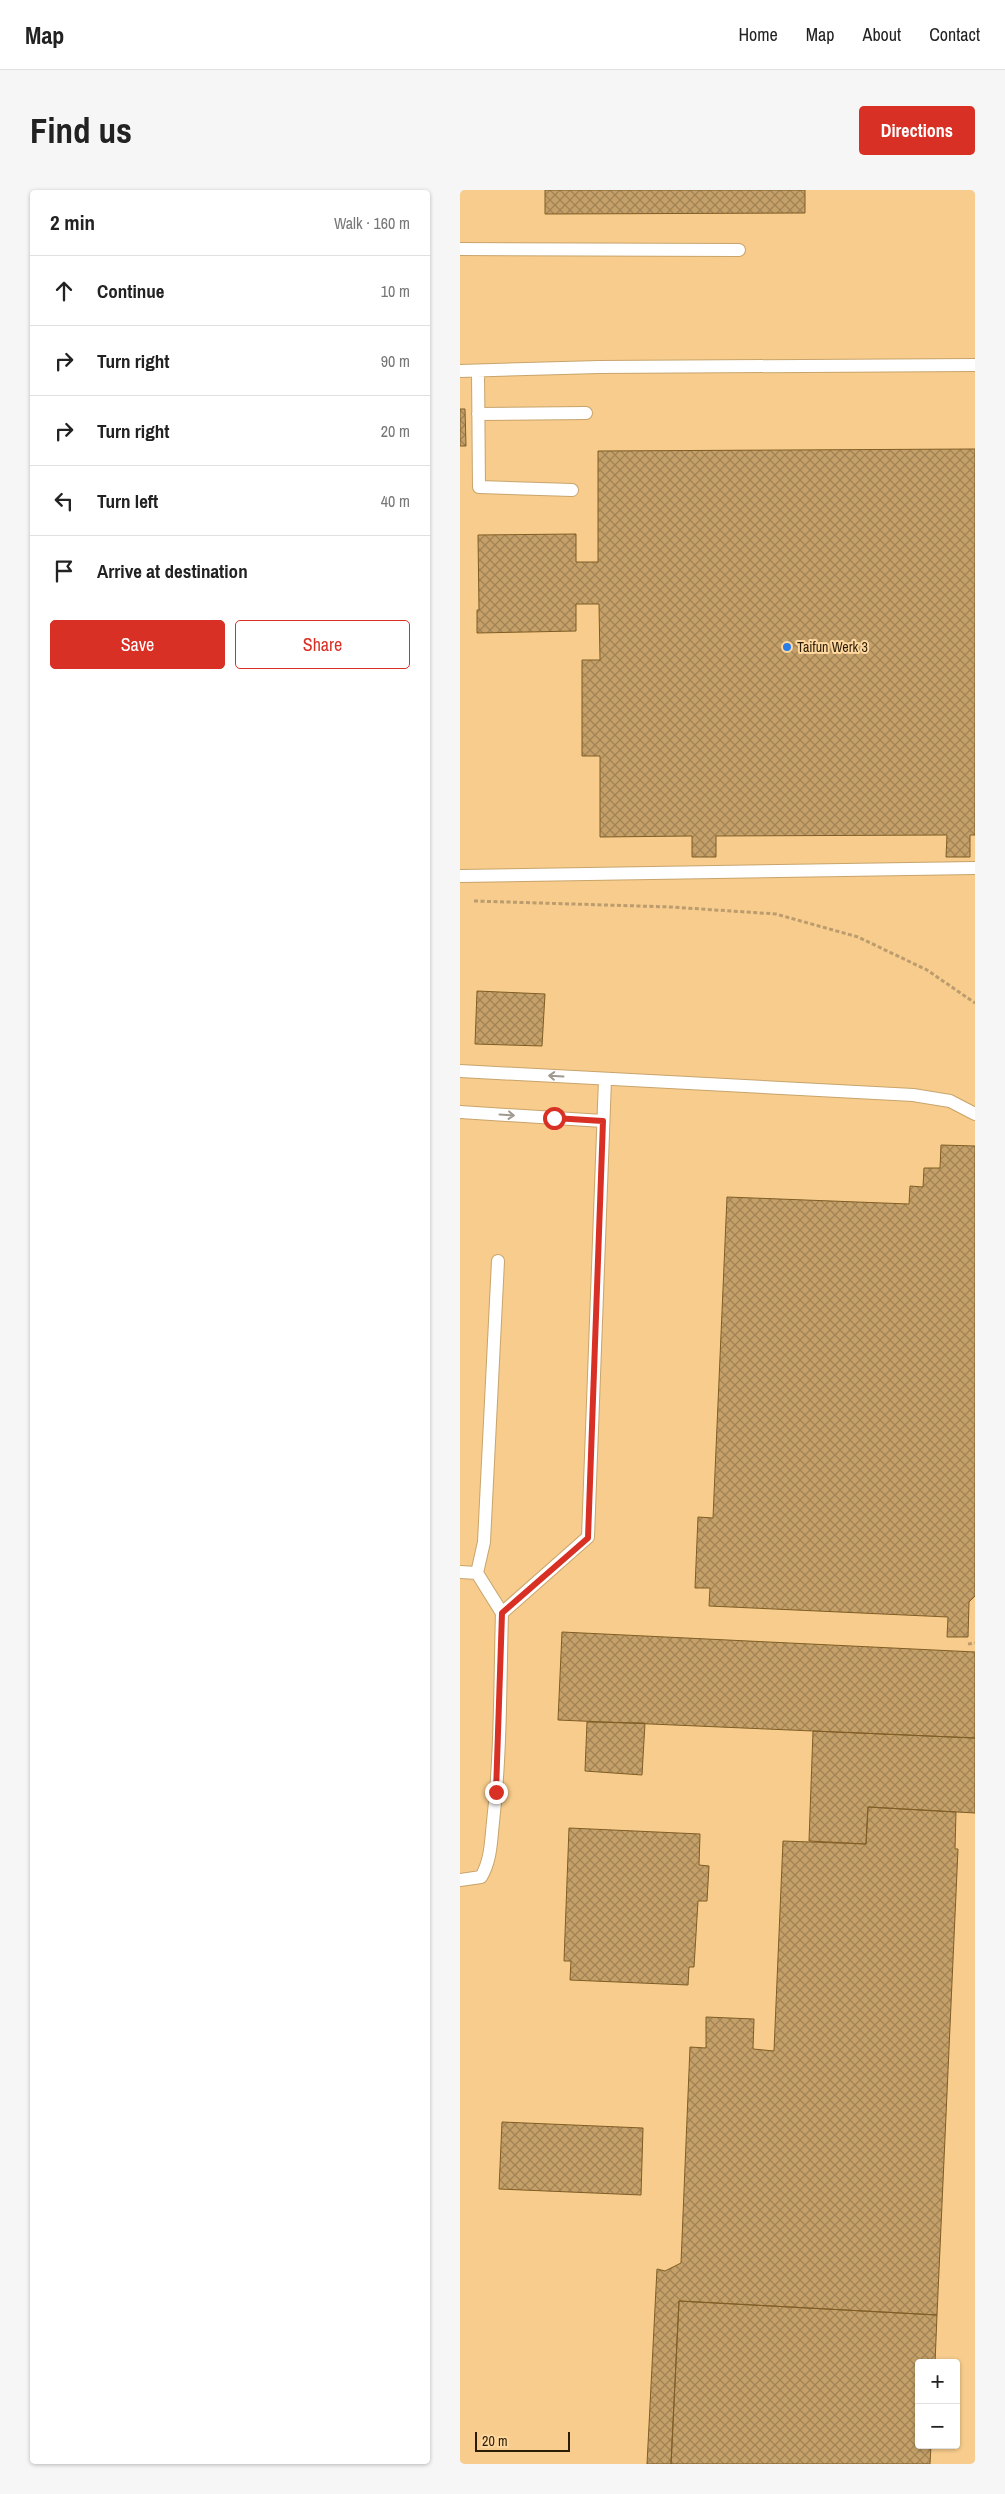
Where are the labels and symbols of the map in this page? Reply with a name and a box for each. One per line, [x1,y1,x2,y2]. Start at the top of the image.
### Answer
place label: Taifun Werk 3 [797,638,868,656]
marker: Taifun Werk 3 [781,641,793,653]
one-way arrow [549,1072,565,1081]
route start [543,1107,566,1130]
one-way arrow [499,1110,515,1120]
route end [485,1781,508,1804]
scale bar [475,2429,570,2452]

